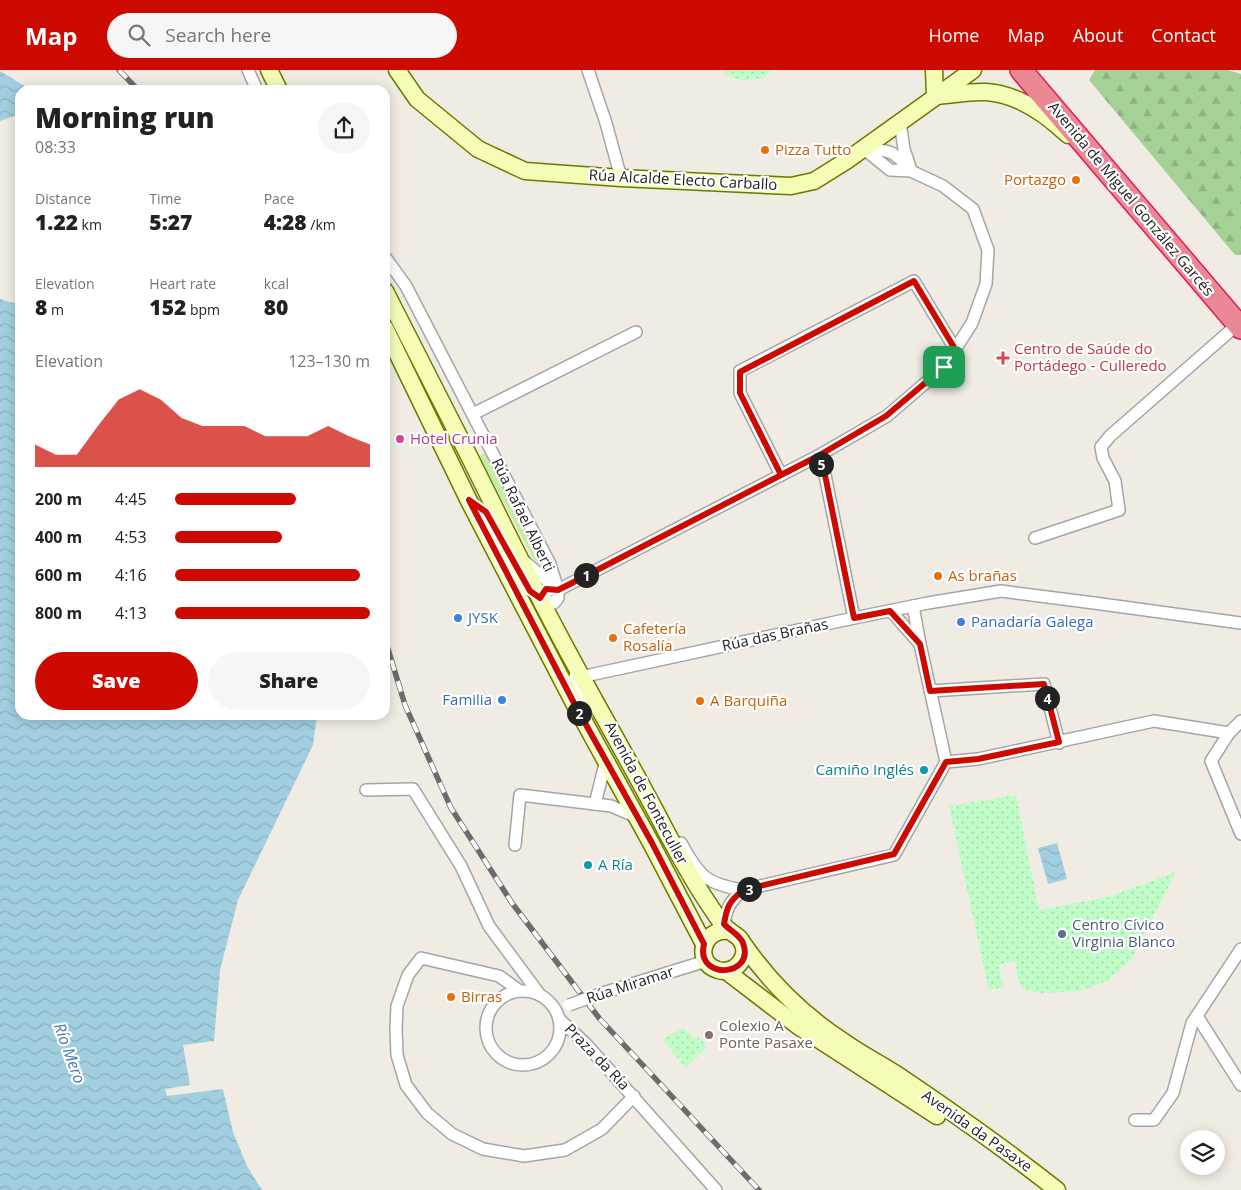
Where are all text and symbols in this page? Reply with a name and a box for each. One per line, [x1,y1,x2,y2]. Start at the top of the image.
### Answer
search box [107,13,457,58]
text: Map [25,19,77,52]
icon: search [125,21,153,49]
text: Search here [165,22,271,48]
text: Home [929,23,979,47]
text: Map [1007,23,1045,47]
text: About [1073,23,1123,47]
text: Contact [1151,23,1216,47]
street label: Avenida de Miguel González Garcés [1044,97,1219,300]
text: Morning run [35,98,215,136]
button: share [318,102,370,154]
text: 08:33 [35,136,76,158]
place label: Pizza Tutto [775,139,851,159]
marker: Pizza Tutto [759,144,771,156]
street label: Rúa Alcalde Electo Carballo [588,164,778,194]
place label: Portazgo [1004,169,1066,189]
marker: Portazgo [1070,174,1082,186]
text: Distance [35,189,91,208]
text: Time [149,189,181,208]
text: Pace [264,189,294,208]
text: 1.22 [35,208,78,236]
text: 5:27 [149,208,192,236]
text: 4:28 [264,208,307,236]
text: km [78,215,102,234]
text: /km [307,215,336,234]
text: Elevation [35,274,94,293]
text: Heart rate [149,274,216,293]
text: kcal [264,274,289,293]
text: 8 [35,293,47,321]
text: 152 [149,293,186,321]
text: 80 [264,293,288,321]
text: m [47,300,64,319]
text: bpm [186,300,220,319]
place label: Centro de Saúde do Portádego - Culleredo [1014,338,1167,375]
pin [923,346,965,388]
text: Elevation [35,350,103,372]
text: 123–130 m [288,350,370,372]
marker: Centro de Saúde do Portádego - Culleredo [996,351,1010,365]
icon: arrive [930,353,958,381]
place label: Hotel Crunia [410,428,498,448]
marker: Hotel Crunia [394,433,406,445]
pin: 5 [808,452,834,476]
street label: Rúa Rafael Alberti [488,454,560,575]
text: 5 [817,455,826,474]
text: 200 m [35,488,82,510]
text: 4:45 [115,488,147,510]
text: 400 m [35,526,82,548]
text: 4:53 [115,526,147,548]
pin: 1 [574,562,598,588]
text: 600 m [35,564,82,586]
text: 4:16 [115,564,147,586]
place label: As brañas [948,565,1017,585]
text: 1 [582,566,591,585]
marker: As brañas [932,570,944,582]
text: 800 m [35,602,82,624]
text: 4:13 [115,602,147,624]
place label: JYSK [466,607,499,627]
place label: Panadaría Galega [971,611,1093,631]
marker: JYSK [452,612,464,624]
street label: Rúa das Brañas [720,613,830,655]
marker: Panadaría Galega [955,616,967,628]
place label: Cafetería Rosalía [623,618,686,655]
marker: Cafetería Rosalía [607,632,619,644]
button: Save [35,652,198,710]
button: Share [208,652,370,710]
pin: 4 [1034,686,1060,710]
place label: Familia [442,689,492,709]
text: 4 [1043,689,1052,708]
place label: A Barquiña [710,690,787,710]
marker: Familia [496,694,508,706]
marker: A Barquiña [694,695,706,707]
pin: 2 [566,700,592,726]
text: 2 [575,704,584,723]
street label: Avenida de Fonteculler [601,717,693,868]
place label: Camiño Inglés [816,759,914,779]
marker: Camiño Inglés [918,764,930,776]
place label: A Ría [598,854,633,874]
marker: A Ría [582,859,594,871]
pin: 3 [736,876,762,902]
text: 3 [745,880,754,899]
place label: Centro Cívico Virginia Blanco [1072,914,1175,951]
marker: Centro Cívico Virginia Blanco [1056,928,1068,940]
street label: Rúa Miramar [583,961,676,1008]
place label: Birras [461,986,502,1006]
marker: Birras [445,991,457,1003]
place label: Colexio A Ponte Pasaxe [719,1015,813,1052]
street label: Praza da Ría [561,1019,635,1094]
water label: Río Mero [49,1020,91,1086]
marker: Colexio A Ponte Pasaxe [703,1029,715,1041]
street label: Avenida da Pasaxe [918,1085,1037,1176]
map controls [1180,1130,1225,1175]
button: layers [1180,1130,1225,1175]

